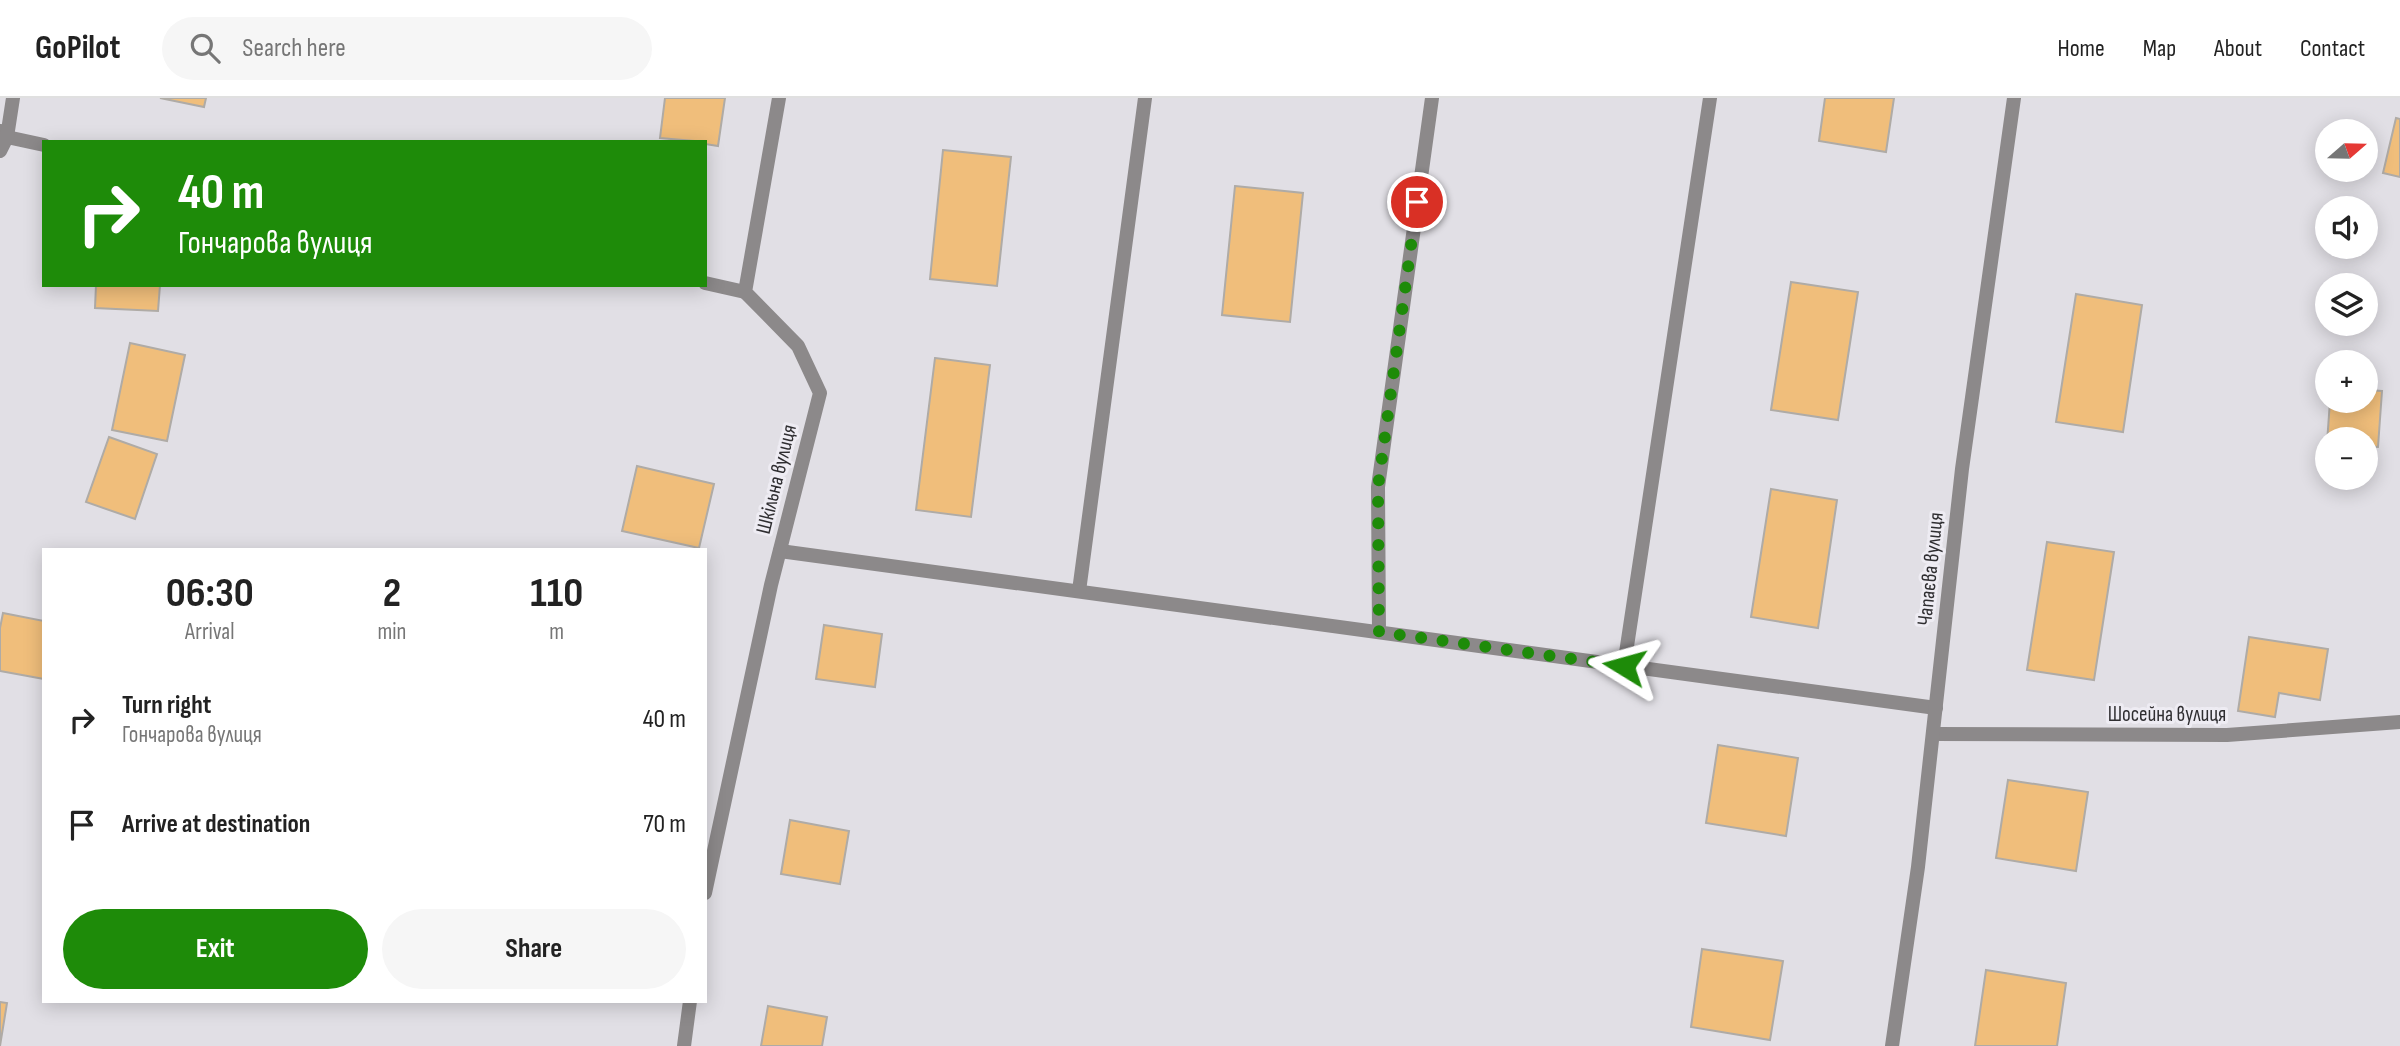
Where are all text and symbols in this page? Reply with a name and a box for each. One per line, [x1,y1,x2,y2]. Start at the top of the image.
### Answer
search box [162,17,652,80]
text: GoPilot [35,28,120,68]
icon: search [186,29,224,67]
text: Search here [242,33,346,64]
text: Home [2057,34,2105,63]
text: Map [2143,34,2176,63]
text: About [2214,34,2262,63]
text: Contact [2300,34,2365,63]
north arrow [2315,119,2378,182]
map controls [2315,119,2378,490]
text: 40 m [178,164,264,223]
icon: right [63,168,154,259]
pin [1387,172,1447,232]
icon: arrive [1398,183,1436,221]
button: sound [2315,196,2378,259]
text: Гончарова вулиця [178,224,373,263]
button: layers [2315,273,2378,336]
button: + [2315,350,2378,413]
street label: Шкільна вулиця [751,422,802,536]
button: − [2315,427,2378,490]
street label: Чапаєва вулиця [1912,511,1949,627]
text: 06:30 [166,568,254,619]
text: 2 [383,568,401,619]
text: 110 [530,568,583,619]
text: Arrival [185,618,235,646]
text: min [378,618,406,646]
text: m [549,618,564,646]
position arrow [1587,629,1661,703]
text: Turn right [122,690,211,721]
icon: right [63,701,101,739]
street label: Шосейна вулиця [2108,702,2226,727]
text: 40 m [643,704,686,735]
text: Гончарова вулиця [122,721,262,749]
icon: arrive [63,806,101,844]
text: Arrive at destination [122,809,310,840]
text: 70 m [643,809,686,840]
button: Exit [63,909,368,989]
button: Share [382,909,686,989]

